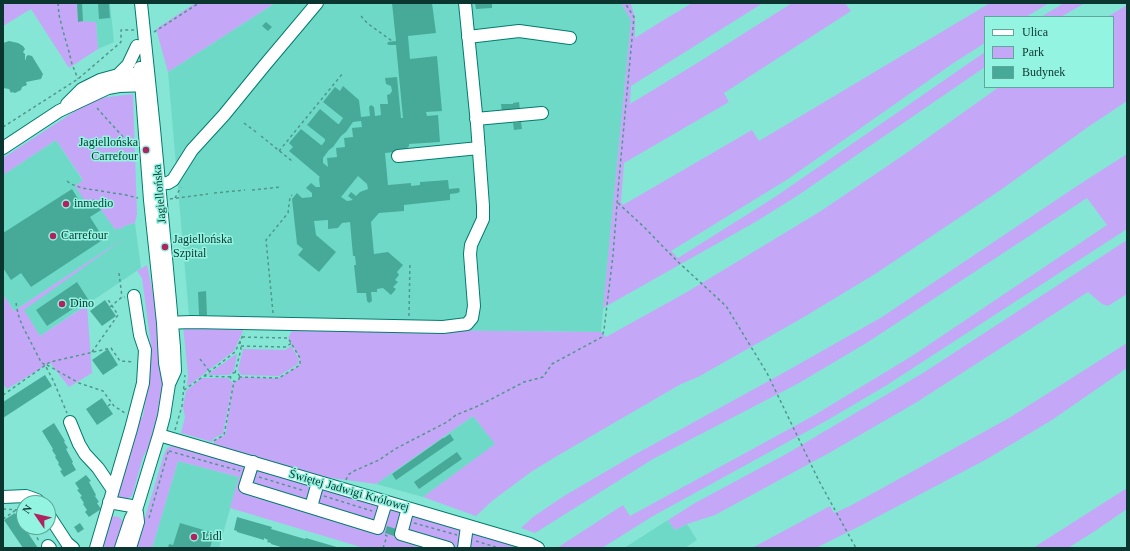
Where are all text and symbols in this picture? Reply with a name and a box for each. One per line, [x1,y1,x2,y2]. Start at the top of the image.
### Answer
legend [984,16,1114,88]
text: Ulica [1022,25,1048,39]
text: Park [1022,45,1044,59]
text: Budynek [1022,65,1065,79]
place label: Jagiellońska Carrefour [79,136,138,164]
marker: Jagiellońska Carrefour [141,145,151,155]
street label: Jagiellońska [150,164,170,224]
place label: inmedio [74,197,113,211]
marker: inmedio [61,199,71,209]
place label: Carrefour [61,229,108,243]
marker: Carrefour [48,231,58,241]
place label: Jagiellońska Szpital [173,233,232,261]
marker: Jagiellońska Szpital [160,242,170,252]
place label: Dino [70,297,94,311]
marker: Dino [57,299,67,309]
street label: Świętej Jadwigi Królowej [287,467,411,515]
north arrow [16,495,56,535]
text: N [20,502,34,516]
place label: Lidl [202,530,222,544]
marker: Lidl [189,532,199,542]

